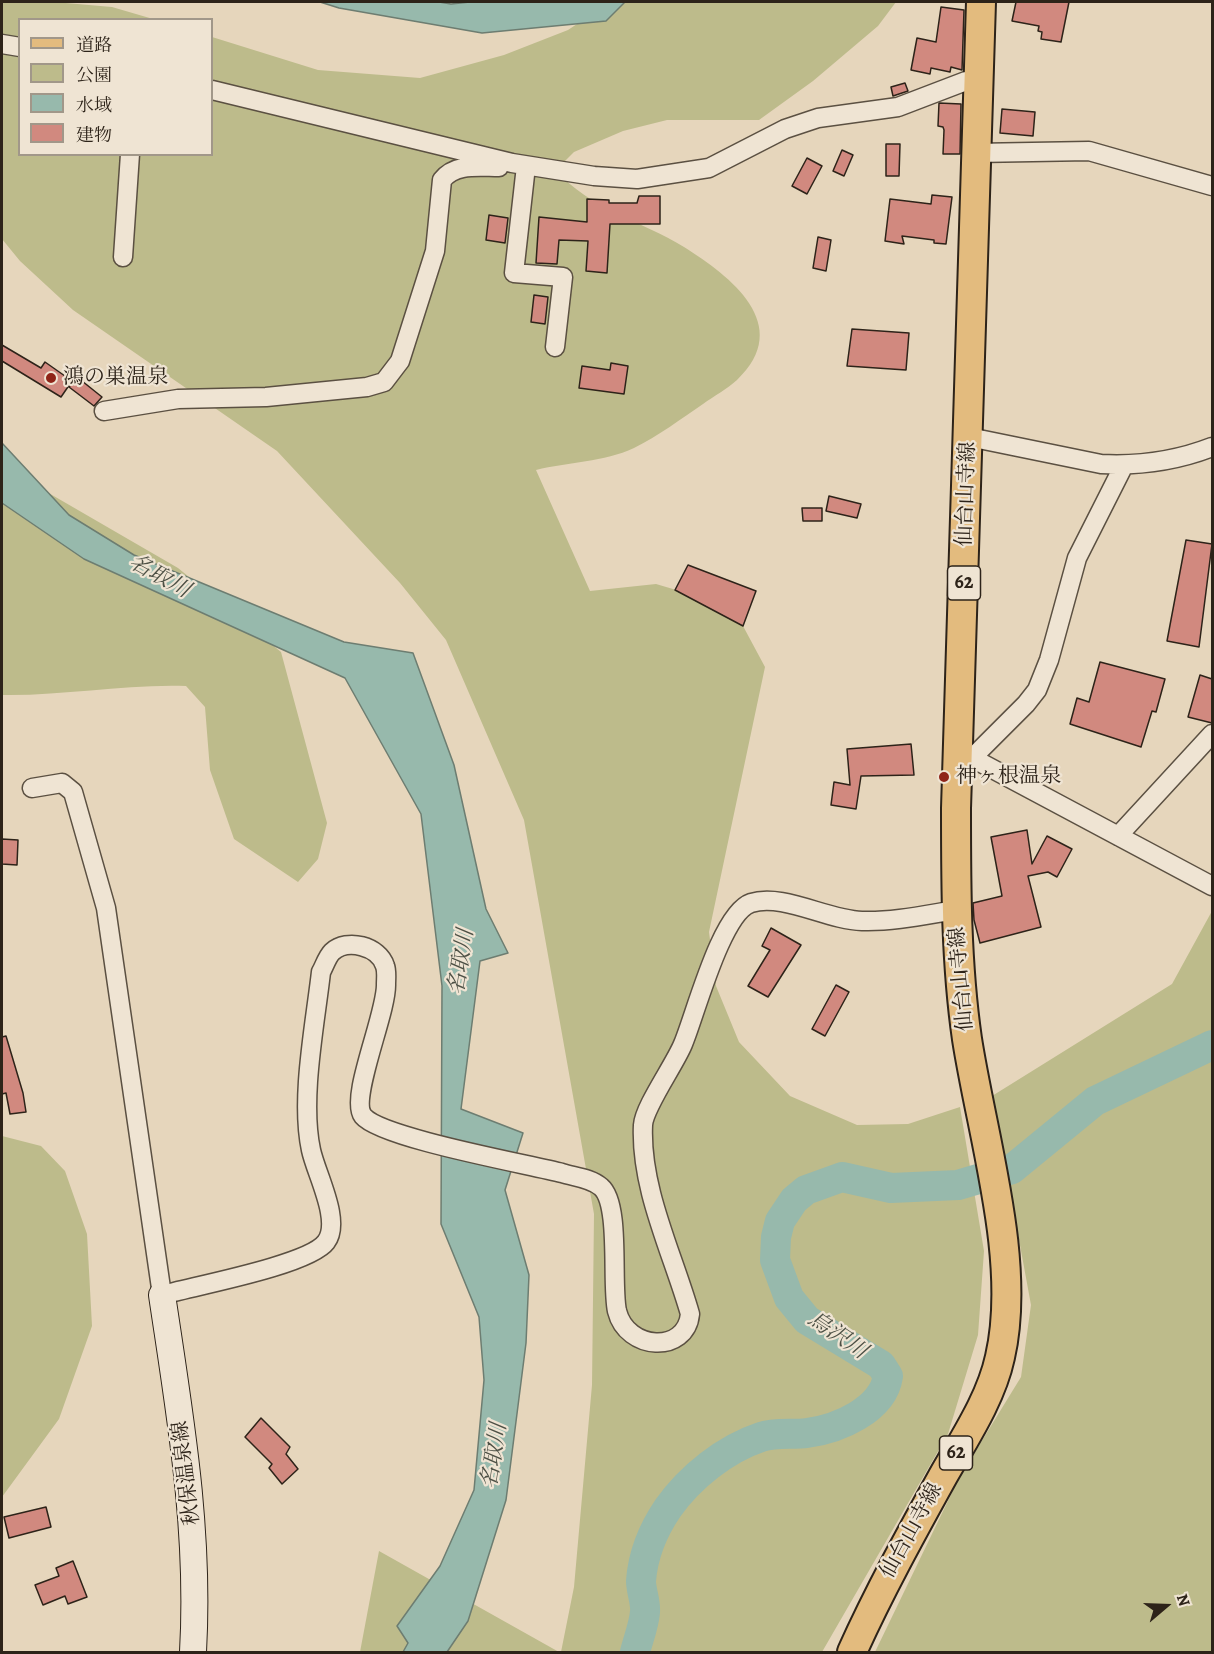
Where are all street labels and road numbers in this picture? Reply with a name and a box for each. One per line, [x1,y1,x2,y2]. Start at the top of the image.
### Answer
street label: 仙台山寺線 [953,441,981,547]
road number: 62 [948,566,980,600]
street label: 仙台山寺線 [945,926,979,1032]
street label: 秋保温泉線 [168,1419,206,1527]
road number: 62 [940,1436,972,1470]
street label: 仙台山寺線 [876,1479,948,1583]

